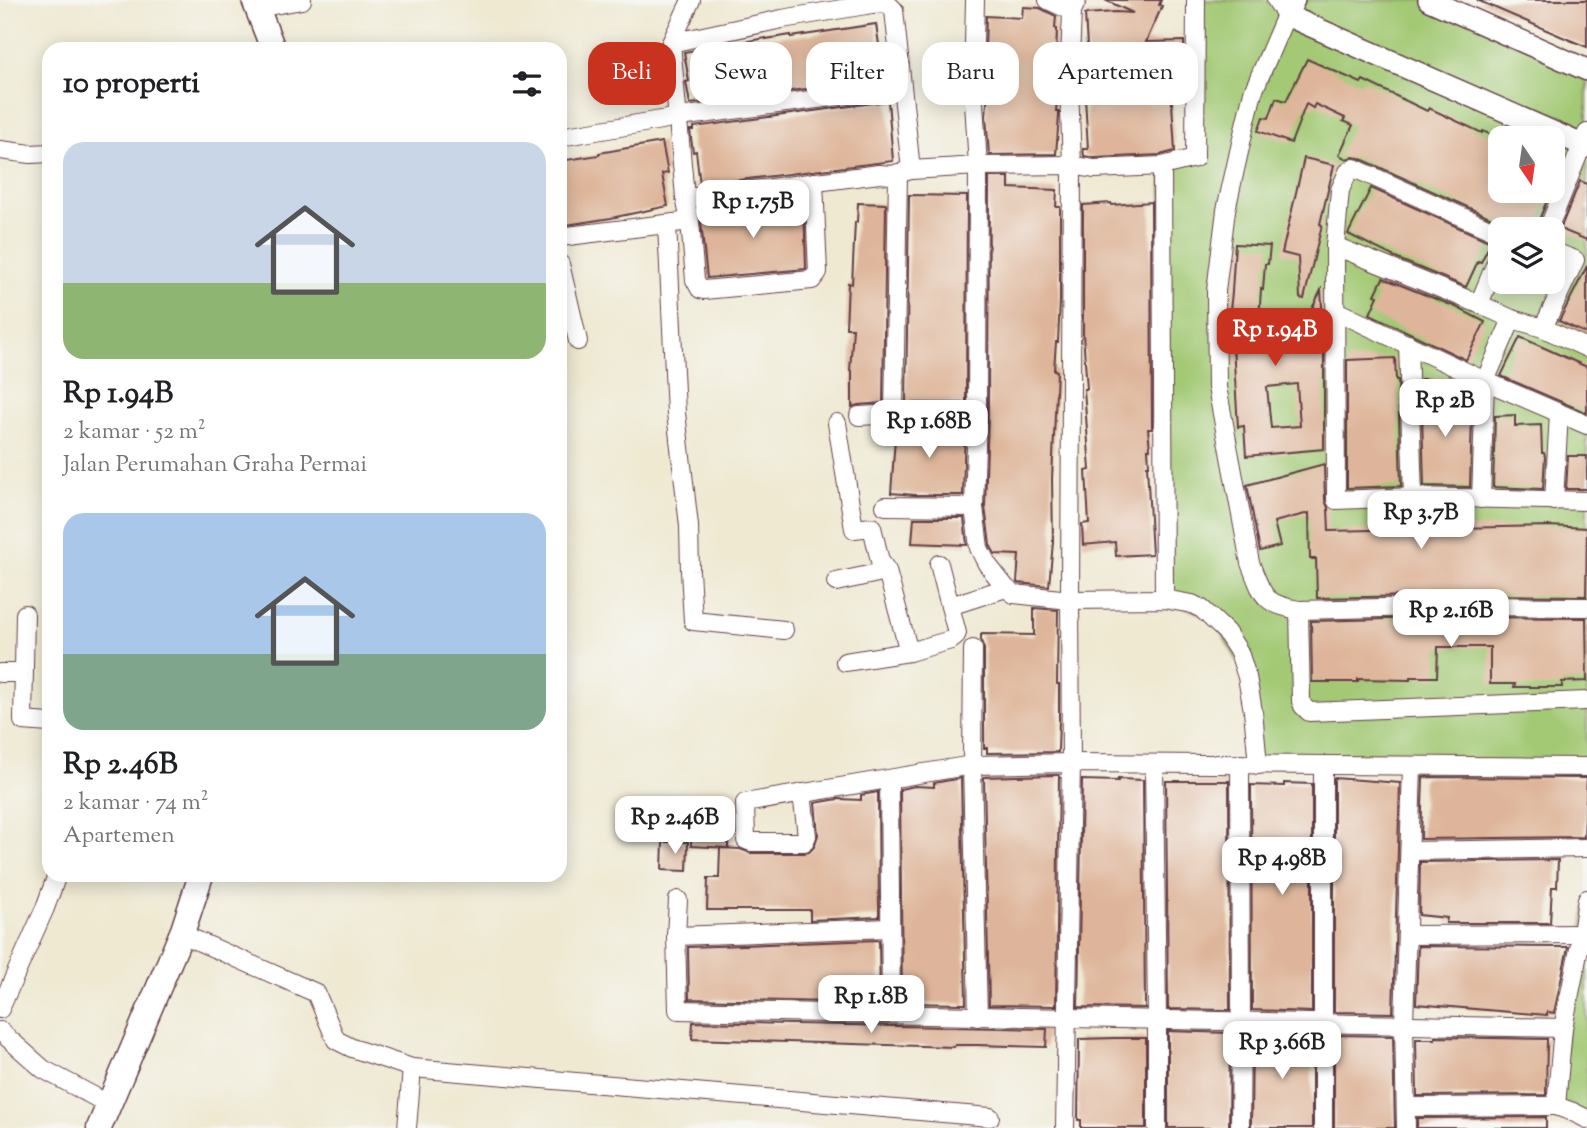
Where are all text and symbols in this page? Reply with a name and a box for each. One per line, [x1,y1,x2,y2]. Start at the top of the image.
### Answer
chip: Beli [588,42,676,105]
chip: Sewa [690,42,792,105]
chip: Filter [806,42,908,105]
chip: Baru [922,42,1019,105]
chip: Apartemen [1033,42,1198,105]
text: 10 properti [63,63,200,106]
icon: filters [508,65,546,103]
north arrow [1488,126,1564,203]
map controls [1488,126,1565,294]
pin: Rp 1.75B [681,180,825,240]
text: Rp 1.75B [712,186,794,219]
icon: home [242,187,368,313]
button: layers [1488,217,1565,294]
pin: Rp 1.94B [1203,308,1347,368]
text: Rp 1.94B [1233,314,1317,347]
text: Rp 1.94B [63,373,173,416]
pin: Rp 2B [1396,380,1494,439]
text: Rp 2B [1415,385,1475,418]
pin: Rp 1.68B [857,400,1001,460]
text: Rp 1.68B [887,406,971,439]
text: 2 kamar · 52 m² [63,416,206,449]
text: Jalan Perumahan Graha Permai [63,449,367,482]
pin: Rp 3.7B [1356,491,1486,551]
text: Rp 3.7B [1383,497,1459,530]
icon: home [242,558,368,684]
pin: Rp 2.16B [1379,590,1523,649]
text: Rp 2.16B [1409,595,1493,628]
text: Rp 2.46B [63,744,178,787]
text: 2 kamar · 74 m² [63,787,209,820]
pin: Rp 2.46B [603,796,747,856]
text: Rp 2.46B [631,802,719,835]
text: Apartemen [63,820,175,853]
pin: Rp 4.98B [1210,838,1354,897]
text: Rp 4.98B [1238,843,1326,876]
pin: Rp 1.8B [806,976,936,1035]
text: Rp 1.8B [834,981,908,1014]
pin: Rp 3.66B [1210,1021,1354,1081]
text: Rp 3.66B [1239,1027,1325,1060]

